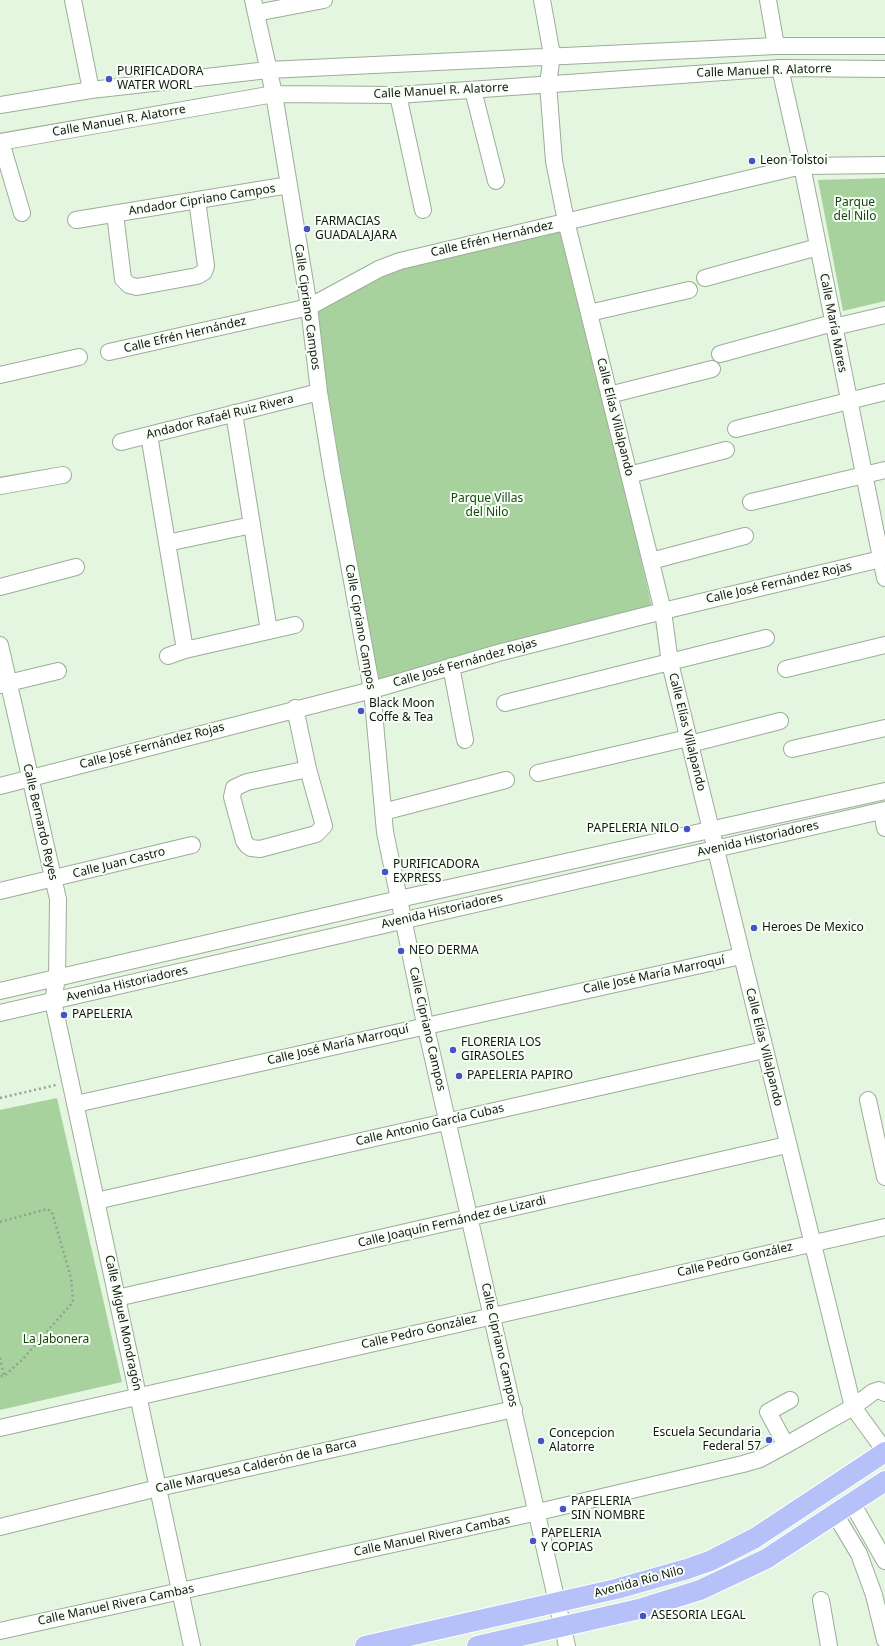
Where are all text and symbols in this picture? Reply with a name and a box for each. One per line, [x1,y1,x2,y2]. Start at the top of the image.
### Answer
street label: Calle Manuel R. Alatorre [696,61,832,81]
place label: PURIFICADORA WATER WORL [117,65,203,93]
marker: PURIFICADORA WATER WORL [104,74,114,84]
street label: Calle Manuel R. Alatorre [373,80,509,102]
street label: Calle Manuel R. Alatorre [51,102,187,140]
place label: Leon Tolstoi [760,154,827,168]
marker: Leon Tolstoi [747,156,757,166]
street label: Andador Cipriano Campos [128,181,276,219]
park label: Parque del Nilo [834,196,876,224]
place label: FARMACIAS GUADALAJARA [315,215,397,243]
street label: Calle Efrén Hernández [429,218,555,260]
marker: FARMACIAS GUADALAJARA [302,224,312,234]
street label: Calle Cipriano Campos [291,243,323,371]
street label: Calle María Mares [816,272,850,374]
street label: Calle Efrén Hernández [122,314,248,356]
street label: Calle Elías Villalpando [593,356,637,478]
street label: Andador Rafaél Ruiz Rivera [145,392,295,442]
park label: Parque Villas del Nilo [451,492,523,520]
street label: Calle José Fernández Rojas [705,559,853,607]
street label: Calle Cipriano Campos [342,563,378,691]
street label: Calle José Fernández Rojas [391,636,539,690]
street label: Calle Elías Villalpando [665,671,709,793]
place label: Black Moon Coffe & Tea [369,697,435,725]
marker: Black Moon Coffe & Tea [356,706,366,716]
street label: Calle José Fernández Rojas [78,720,226,772]
street label: Calle Bernardo Reyes [20,762,60,882]
street label: Avenida Historiadores [696,818,820,860]
place label: PAPELERIA NILO [587,822,679,836]
marker: PAPELERIA NILO [682,824,692,834]
street label: Calle Juan Castro [71,845,167,881]
place label: PURIFICADORA EXPRESS [393,858,479,886]
marker: PURIFICADORA EXPRESS [380,867,390,877]
street label: Avenida Historiadores [380,890,504,932]
place label: Heroes De Mexico [762,921,864,935]
marker: Heroes De Mexico [749,923,759,933]
place label: NEO DERMA [409,944,479,958]
marker: NEO DERMA [396,946,406,956]
street label: Calle José María Marroquí [582,953,726,997]
street label: Avenida Historiadores [65,963,189,1005]
street label: Calle Cipriano Campos [406,966,448,1092]
street label: Calle Elías Villalpando [742,986,786,1108]
place label: PAPELERIA [72,1008,132,1022]
marker: PAPELERIA [59,1010,69,1020]
street label: Calle José María Marroquí [266,1022,410,1068]
place label: FLORERIA LOS GIRASOLES [461,1036,541,1064]
marker: FLORERIA LOS GIRASOLES [448,1045,458,1055]
place label: PAPELERIA PAPIRO [467,1069,573,1083]
marker: PAPELERIA PAPIRO [454,1071,464,1081]
street label: Calle Antonio García Cubas [354,1101,506,1149]
street label: Calle Joaquín Fernández de Lizardi [357,1193,547,1251]
street label: Calle Pedro González [676,1240,794,1280]
street label: Calle Miguel Mondragón [102,1254,144,1392]
street label: Calle Cipriano Campos [478,1282,520,1408]
street label: Calle Pedro González [360,1312,478,1352]
park label: La Jabonera [23,1333,89,1347]
place label: Escuela Secundaria Federal 57 [653,1426,761,1454]
place label: Concepcion Alatorre [549,1427,615,1455]
marker: Escuela Secundaria Federal 57 [764,1435,774,1445]
street label: Calle Marquesa Calderón de la Barca [154,1436,358,1496]
marker: Concepcion Alatorre [536,1436,546,1446]
place label: PAPELERIA SIN NOMBRE [571,1495,645,1523]
marker: PAPELERIA SIN NOMBRE [558,1504,568,1514]
street label: Calle Manuel Rivera Cambas [353,1512,511,1560]
place label: PAPELERIA Y COPIAS [541,1527,601,1555]
marker: PAPELERIA Y COPIAS [528,1536,538,1546]
street label: Avenida Río Nilo [593,1563,685,1601]
street label: Calle Manuel Rivera Cambas [37,1581,195,1629]
place label: ASESORIA LEGAL [651,1609,746,1623]
marker: ASESORIA LEGAL [638,1611,648,1621]

